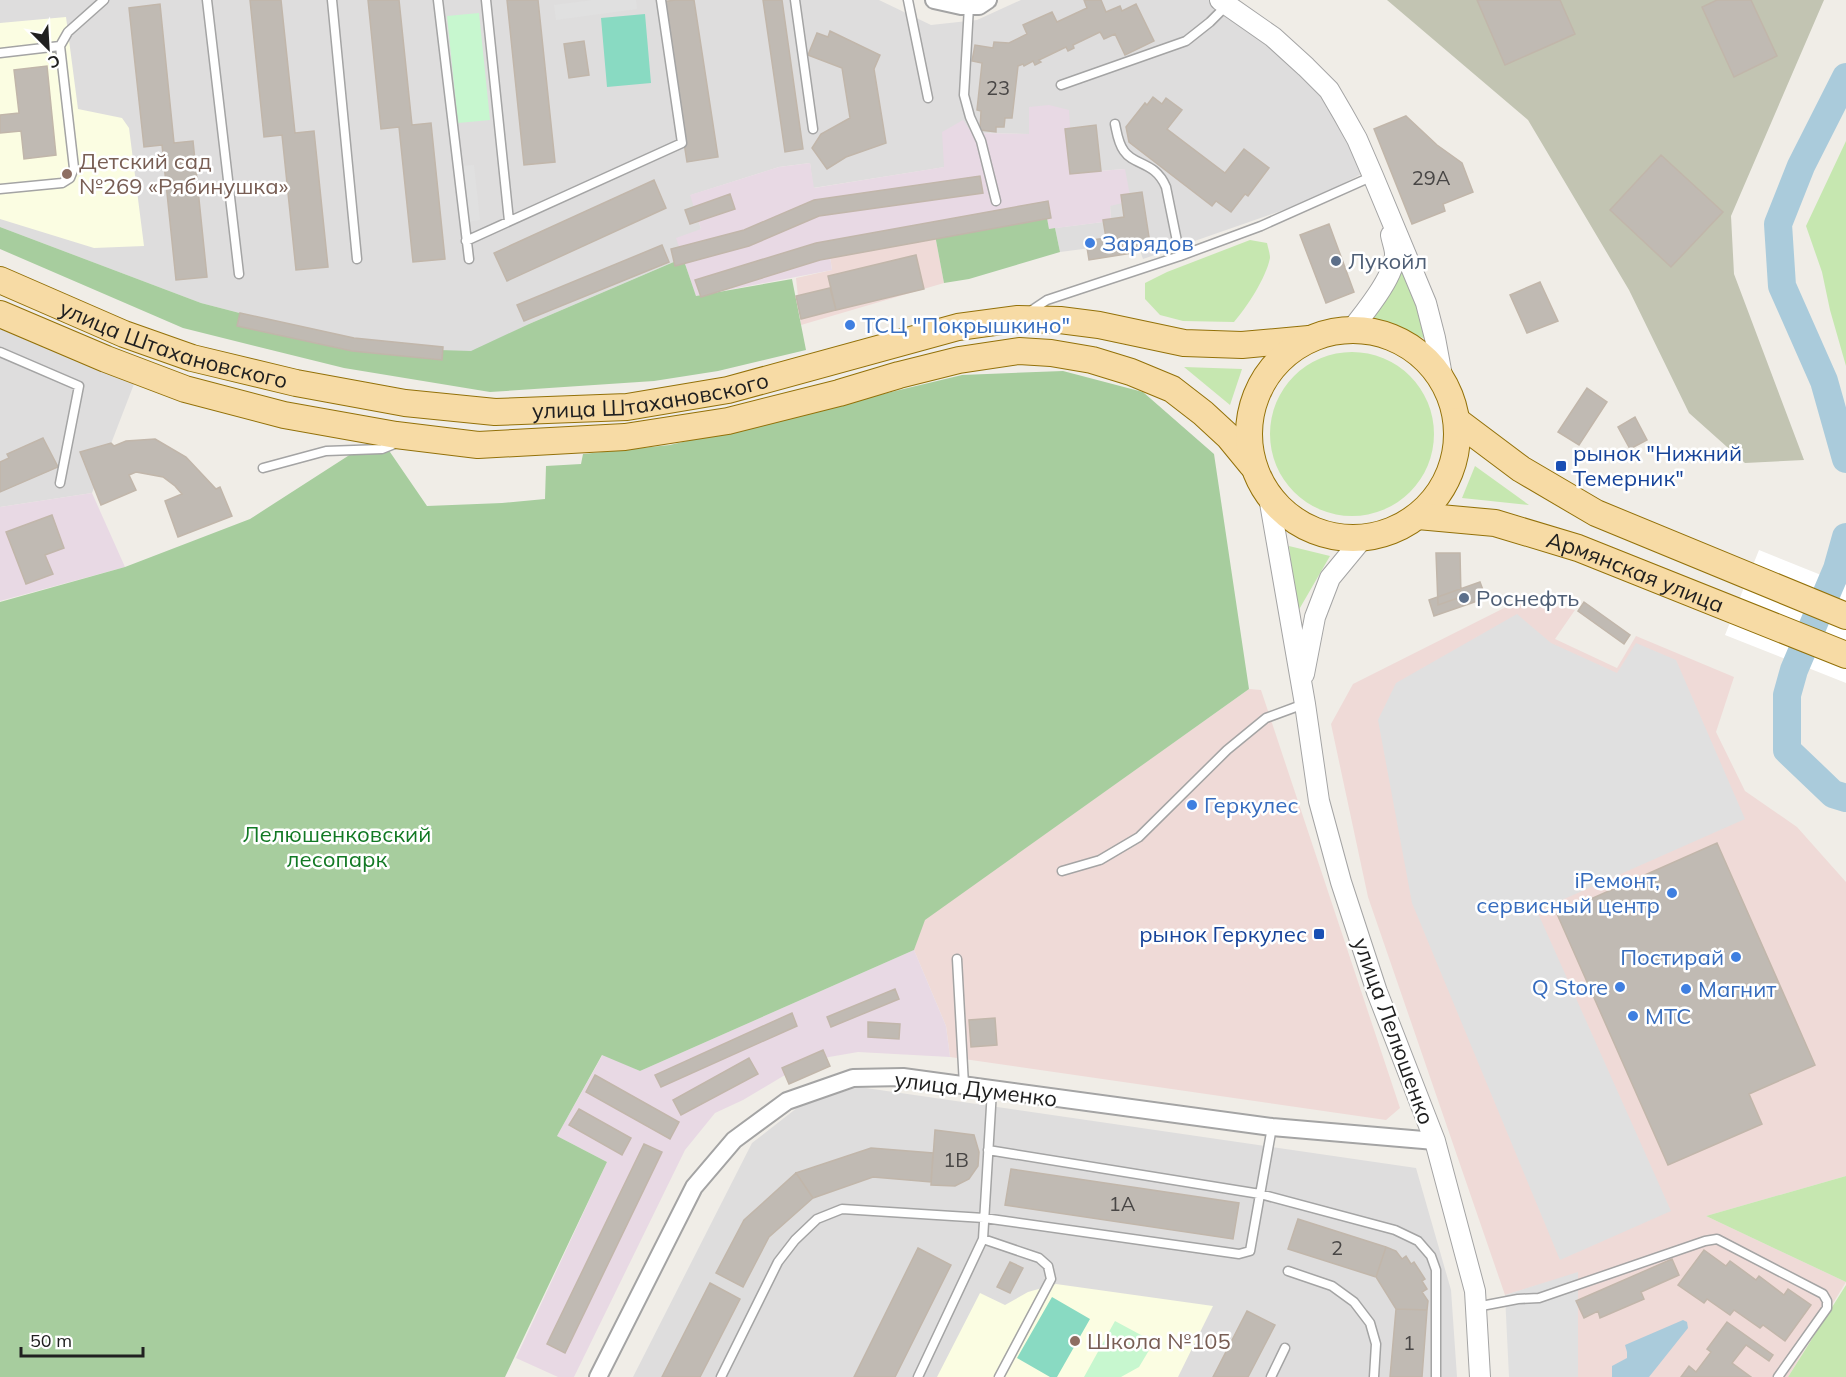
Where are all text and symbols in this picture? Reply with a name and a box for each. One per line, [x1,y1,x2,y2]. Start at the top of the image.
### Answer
north arrow [18,18,78,78]
text: С [45,50,63,73]
house number: 23 [986,75,1010,100]
place label: Детский сад №269 «Рябинушка» [79,147,289,200]
house number: 29А [1412,165,1451,190]
marker: Детский сад №269 «Рябинушка» [60,167,74,181]
place label: Зарядов [1102,229,1194,257]
marker: Зарядов [1083,236,1097,250]
place label: Лукойл [1348,247,1427,275]
marker: Лукойл [1329,254,1343,268]
street label: улица Штахановского [55,294,291,395]
place label: ТСЦ "Покрышкино" [862,311,1070,339]
marker: ТСЦ "Покрышкино" [843,318,857,332]
street label: улица Штахановского [531,366,772,425]
place label: рынок "Нижний Темерник" [1573,439,1742,492]
marker: рынок "Нижний Темерник" [1554,459,1568,473]
street label: Армянская улица [1543,525,1728,619]
place label: Роснефть [1476,584,1579,612]
marker: Роснефть [1457,591,1471,605]
place label: Геркулес [1204,791,1299,819]
marker: Геркулес [1185,798,1199,812]
park label: Лелюшенковский лесопарк [243,820,431,873]
place label: iРемонт, сервисный центр [1476,866,1660,919]
marker: iРемонт, сервисный центр [1665,886,1679,900]
place label: рынок Геркулес [1139,920,1307,948]
marker: рынок Геркулес [1312,927,1326,941]
street label: улица Лелюшенко [1347,934,1441,1128]
place label: Постирай [1620,943,1724,971]
marker: Постирай [1729,950,1743,964]
place label: Q Store [1532,973,1608,1001]
place label: Магнит [1698,975,1776,1003]
marker: Q Store [1613,980,1627,994]
marker: Магнит [1679,982,1693,996]
place label: МТС [1645,1002,1691,1030]
marker: МТС [1626,1009,1640,1023]
street label: улица Думенко [893,1065,1059,1113]
house number: 1В [943,1147,969,1172]
house number: 1А [1109,1191,1136,1216]
house number: 2 [1331,1235,1343,1260]
scale bar [21,1320,142,1358]
place label: Школа №105 [1087,1327,1231,1355]
text: 50 m [30,1329,72,1352]
house number: 1 [1403,1330,1415,1355]
marker: Школа №105 [1068,1334,1082,1348]

